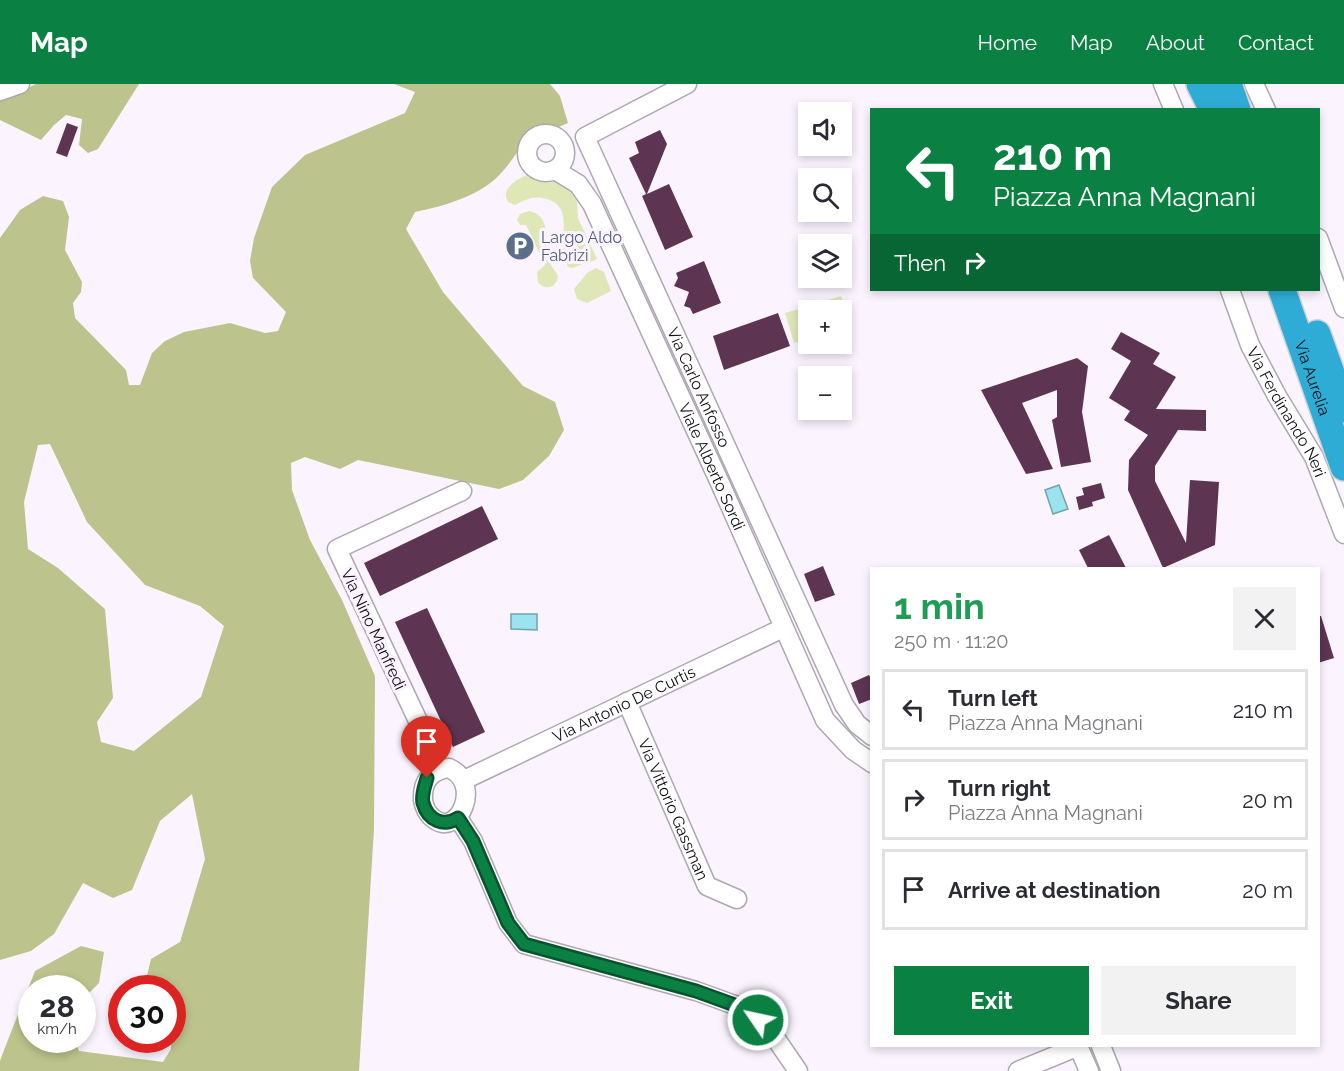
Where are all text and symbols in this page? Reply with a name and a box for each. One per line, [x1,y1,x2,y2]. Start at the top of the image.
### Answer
text: Map [30,26,88,59]
text: Home [978,30,1037,55]
text: Map [1070,30,1113,55]
text: About [1146,30,1205,55]
text: Contact [1238,30,1314,55]
map controls [798,102,852,420]
button: sound [798,102,852,156]
text: 210 m [993,131,1112,180]
icon: left [894,132,972,210]
button: search [798,168,852,222]
text: Piazza Anna Magnani [993,181,1256,212]
place label: Largo Aldo Fabrizi [541,228,622,265]
parking icon: Largo Aldo Fabrizi [504,230,536,262]
button: layers [798,234,852,288]
icon: right [958,246,991,279]
text: Then [894,250,946,276]
button: + [798,300,852,354]
street label: Via Carlo Anfosso [663,325,734,450]
street label: Via Aurelia [1290,338,1334,418]
street label: Via Ferdinando Neri [1243,344,1330,480]
button: − [798,366,852,420]
street label: Viale Alberto Sordi [675,400,749,533]
street label: Via Nino Manfredi [337,566,410,693]
text: 1 min [894,585,985,627]
button: close [1233,587,1296,650]
text: 250 m · 11:20 [894,629,1009,653]
street label: Via Antonio De Curtis [550,662,699,746]
text: Turn left [948,685,1038,711]
icon: left [897,693,930,726]
text: 210 m [1233,697,1293,723]
text: Piazza Anna Magnani [948,711,1143,735]
pin [401,716,452,778]
icon: arrive [410,725,443,758]
street label: Via Vittorio Gassman [634,736,712,883]
text: Turn right [948,775,1051,801]
icon: right [897,783,930,816]
text: 20 m [1242,787,1293,813]
text: Piazza Anna Magnani [948,801,1143,825]
icon: arrive [897,873,930,906]
text: Arrive at destination [948,877,1161,903]
text: 20 m [1242,877,1293,903]
button: Exit [894,966,1089,1035]
button: Share [1101,966,1296,1035]
speed limit sign: 30 [108,975,186,1053]
position arrow [726,988,790,1052]
text: 28 [39,989,75,1024]
text: km/h [37,1020,77,1038]

